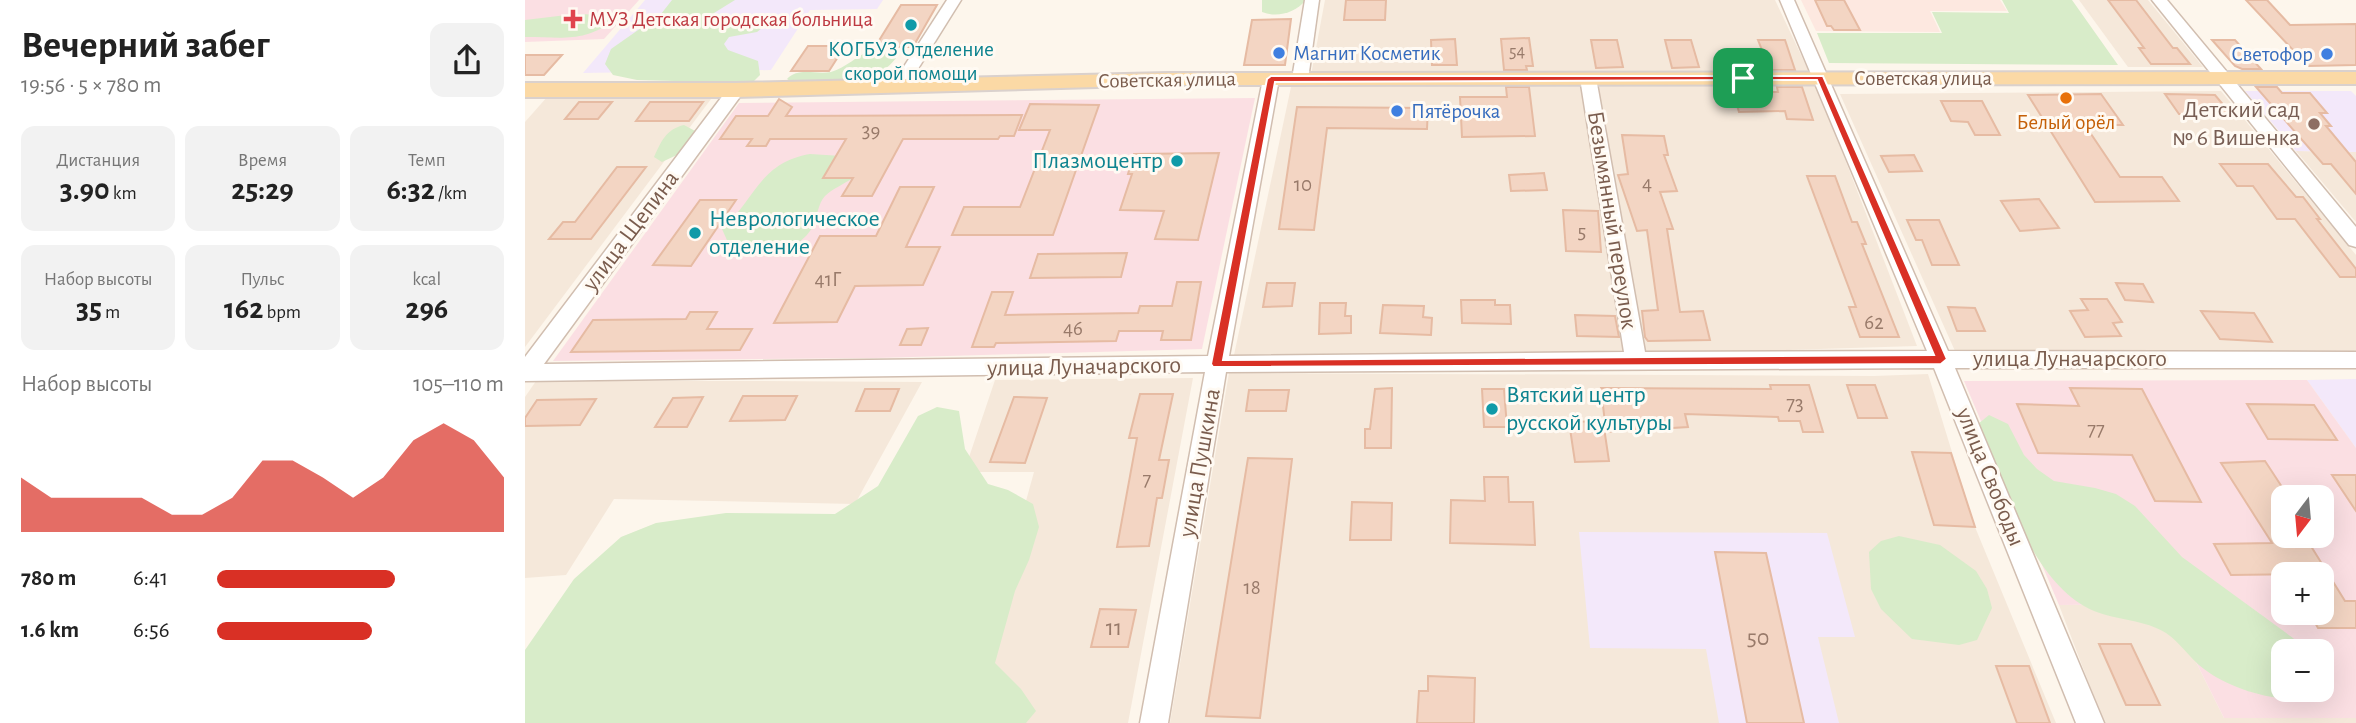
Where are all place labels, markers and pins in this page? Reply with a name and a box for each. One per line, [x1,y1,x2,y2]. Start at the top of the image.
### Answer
marker: МУЗ Детская городская больница [563,9,583,29]
place label: МУЗ Детская городская больница [589,9,873,30]
marker: КОГБУЗ Отделение скорой помощи [903,17,919,33]
place label: КОГБУЗ Отделение скорой помощи [828,39,994,84]
place label: Магнит Косметик [1293,43,1441,64]
place label: Светофор [2231,44,2313,65]
marker: Магнит Косметик [1271,45,1287,61]
marker: Светофор [2319,46,2335,62]
pin [1713,48,1773,108]
marker: Белый орёл [2058,90,2074,106]
place label: Детский сад № 6 Вишенка [2172,98,2300,150]
place label: Пятёрочка [1411,101,1501,122]
marker: Пятёрочка [1389,103,1405,119]
place label: Белый орёл [2017,112,2115,133]
marker: Детский сад № 6 Вишенка [2306,116,2322,132]
place label: Плазмоцентр [1032,149,1163,173]
marker: Плазмоцентр [1169,153,1185,169]
place label: Неврологическое отделение [709,207,880,259]
marker: Неврологическое отделение [687,225,703,241]
place label: Вятский центр русской культуры [1506,383,1672,435]
marker: Вятский центр русской культуры [1484,401,1500,417]

